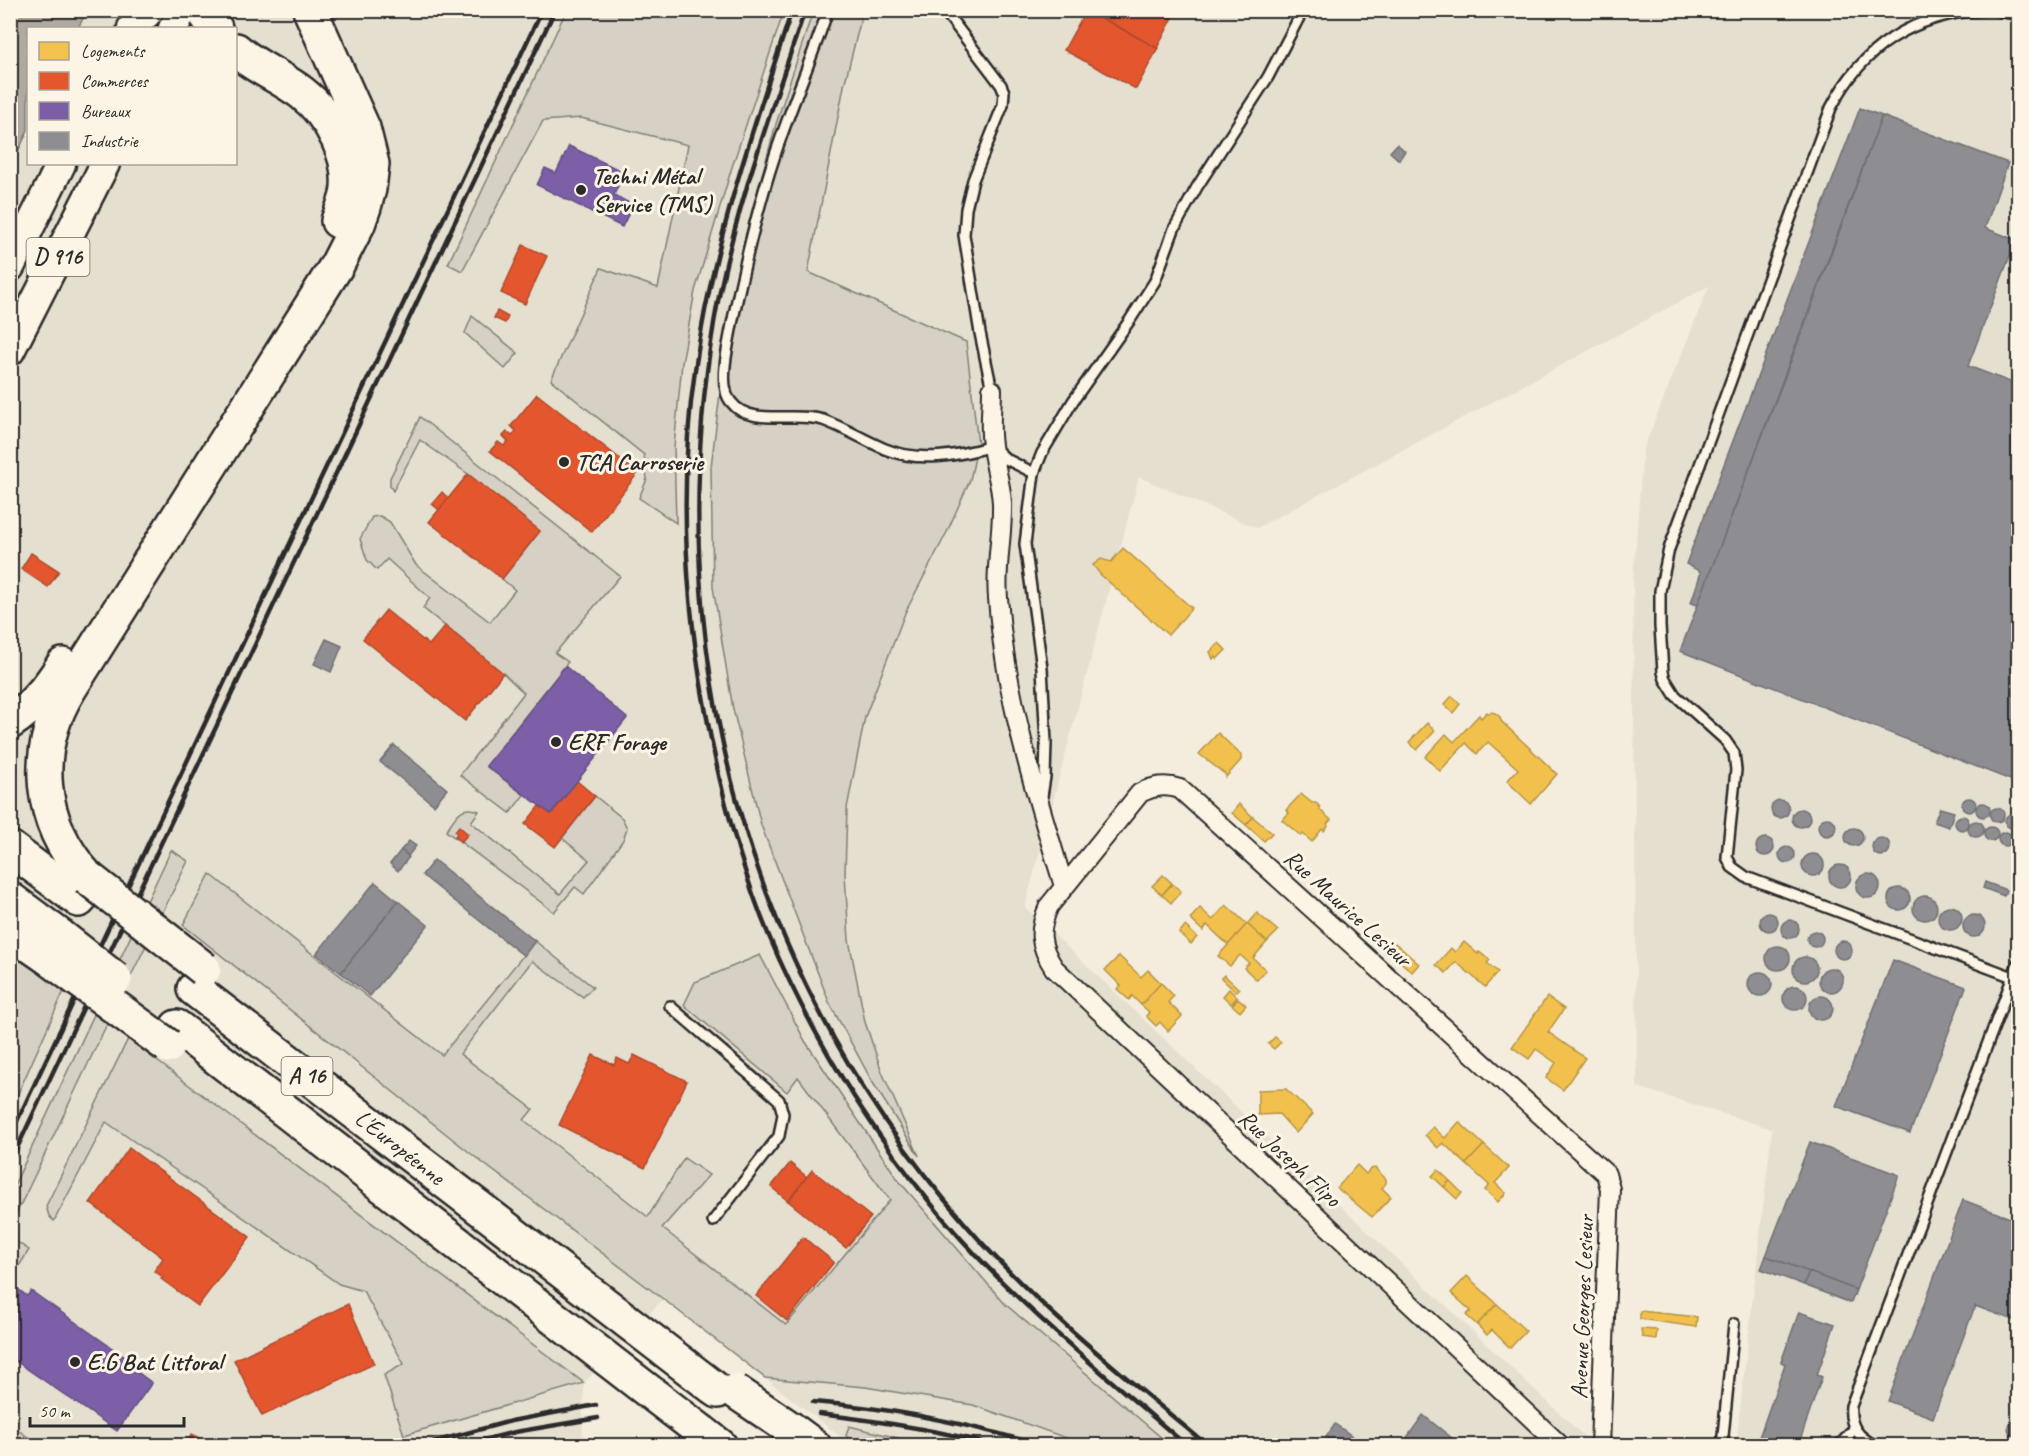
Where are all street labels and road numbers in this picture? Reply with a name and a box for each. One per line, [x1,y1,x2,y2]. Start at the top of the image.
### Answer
road number: D 916 [26,238,90,276]
street label: Rue Maurice Lesieur [1278,843,1420,975]
road number: A 16 [282,1057,332,1095]
street label: L'Européenne [349,1103,453,1193]
street label: Rue Joseph Flipo [1232,1103,1349,1214]
street label: Avenue Georges Lesieur [1564,1212,1600,1399]

